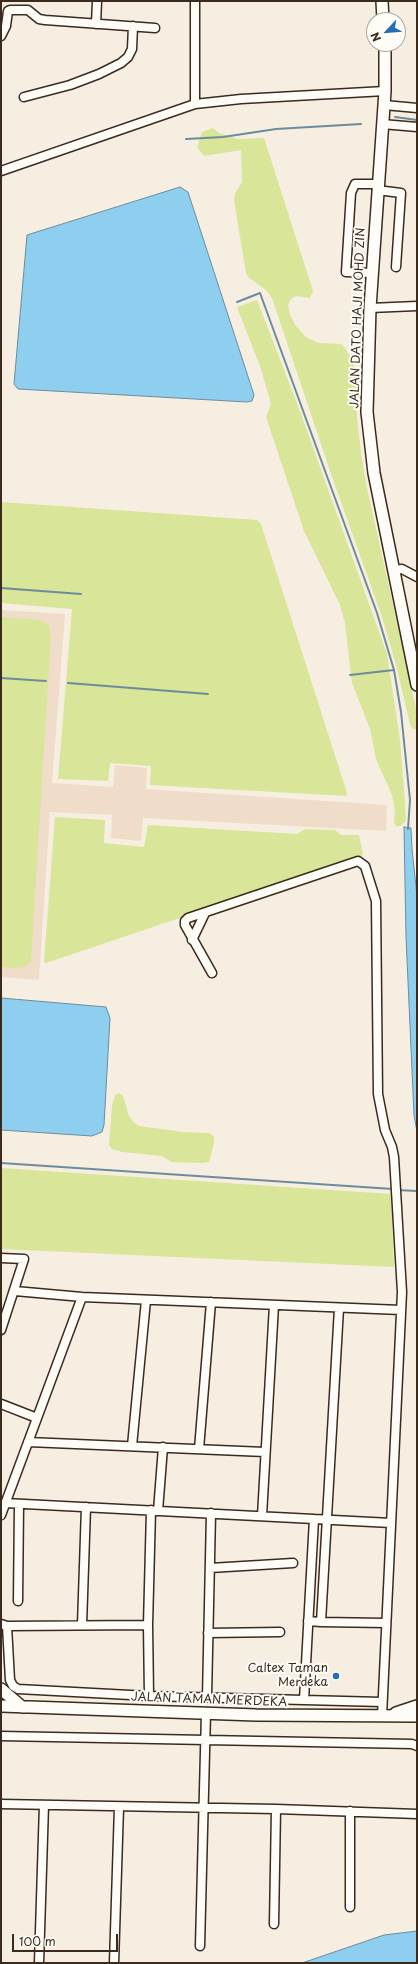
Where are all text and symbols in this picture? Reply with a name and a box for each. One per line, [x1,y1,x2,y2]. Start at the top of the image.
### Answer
north arrow [366,12,406,52]
text: N [366,29,385,45]
street label: JALAN DATO HAJI MOHD ZIN [348,227,368,409]
place label: Caltex Taman Merdeka [247,1662,328,1690]
marker: Caltex Taman Merdeka [331,1671,341,1681]
street label: JALAN TAMAN MERDEKA [131,1690,287,1710]
scale bar [14,1926,120,1952]
text: 100 m [19,1932,56,1950]

